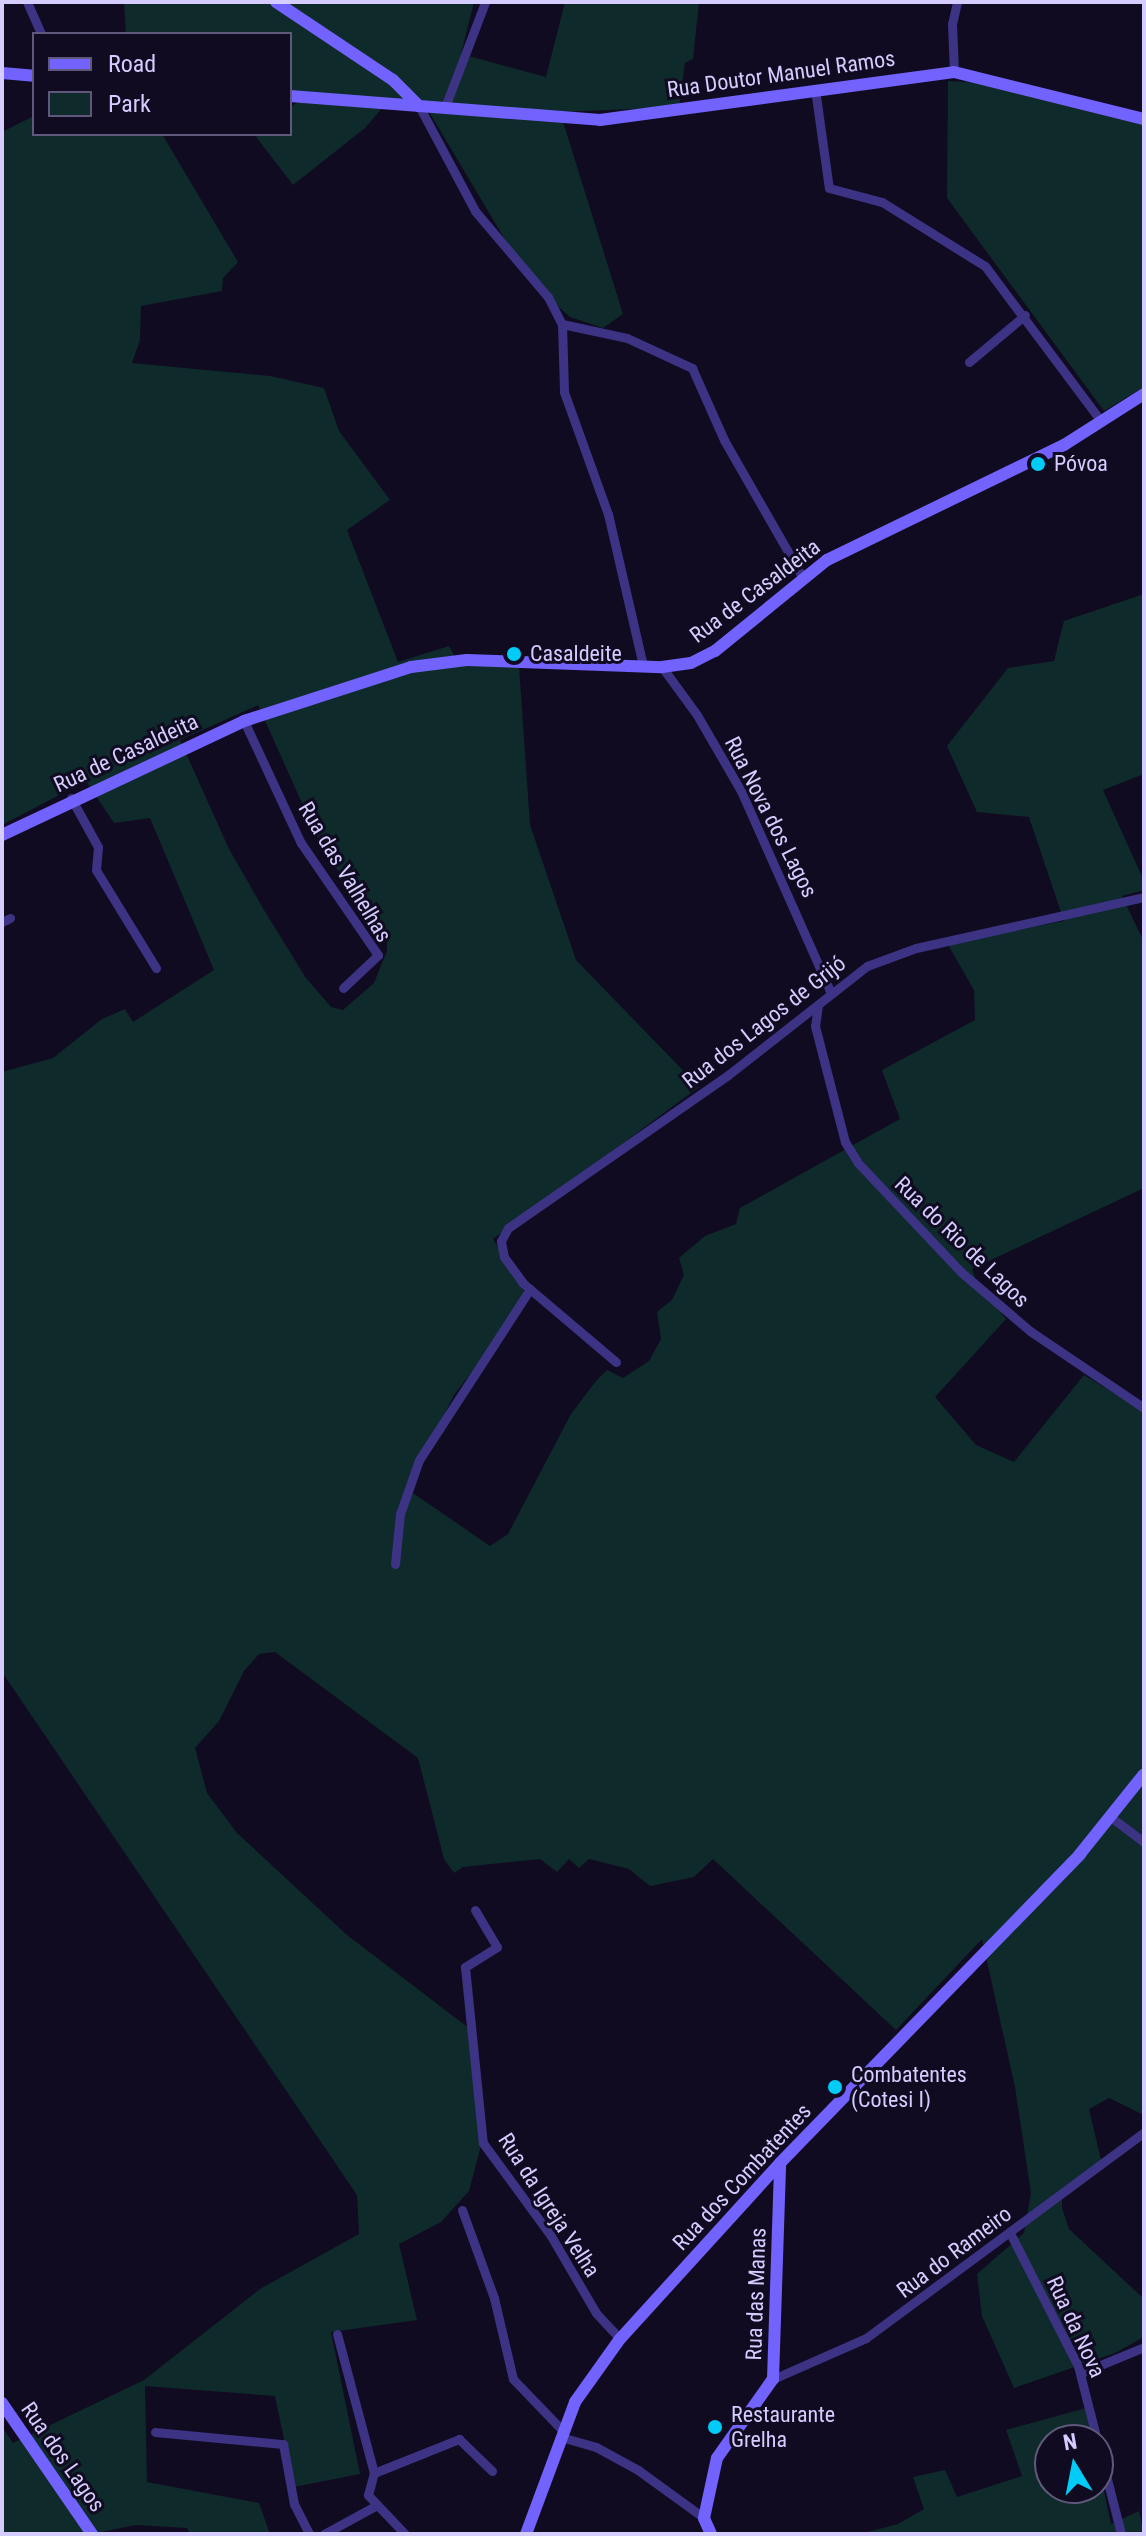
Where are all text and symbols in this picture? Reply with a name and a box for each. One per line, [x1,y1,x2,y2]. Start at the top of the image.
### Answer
legend [32,32,292,136]
street label: Rua Doutor Manuel Ramos [665,45,897,103]
text: Road [108,50,156,78]
text: Park [108,90,151,118]
place label: Póvoa [1054,451,1108,477]
marker: Póvoa [1029,455,1047,473]
street label: Rua de Casaldeita [685,533,825,649]
place label: Casaldeite [530,641,622,667]
marker: Casaldeite [505,645,523,663]
street label: Rua de Casaldeita [50,708,202,798]
street label: Rua Nova dos Lagos [719,732,823,902]
street label: Rua das Valhelhas [293,797,397,947]
street label: Rua dos Lagos de Grijó [677,950,851,1094]
street label: Rua do Rio de Lagos [889,1171,1035,1313]
place label: Combatentes (Cotesi I) [851,2061,967,2112]
marker: Combatentes (Cotesi I) [826,2078,844,2096]
street label: Rua dos Combatentes [667,2098,817,2256]
street label: Rua da Igreja Velha [493,2128,605,2282]
street label: Rua do Rameiro [892,2200,1016,2304]
street label: Rua das Manas [740,2227,772,2361]
street label: Rua da Nova [1041,2272,1111,2382]
street label: Rua dos Lagos [16,2397,110,2517]
place label: Restaurante Grelha [731,2401,835,2452]
marker: Restaurante Grelha [706,2418,724,2436]
north arrow [1034,2424,1114,2504]
text: N [1061,2428,1079,2455]

